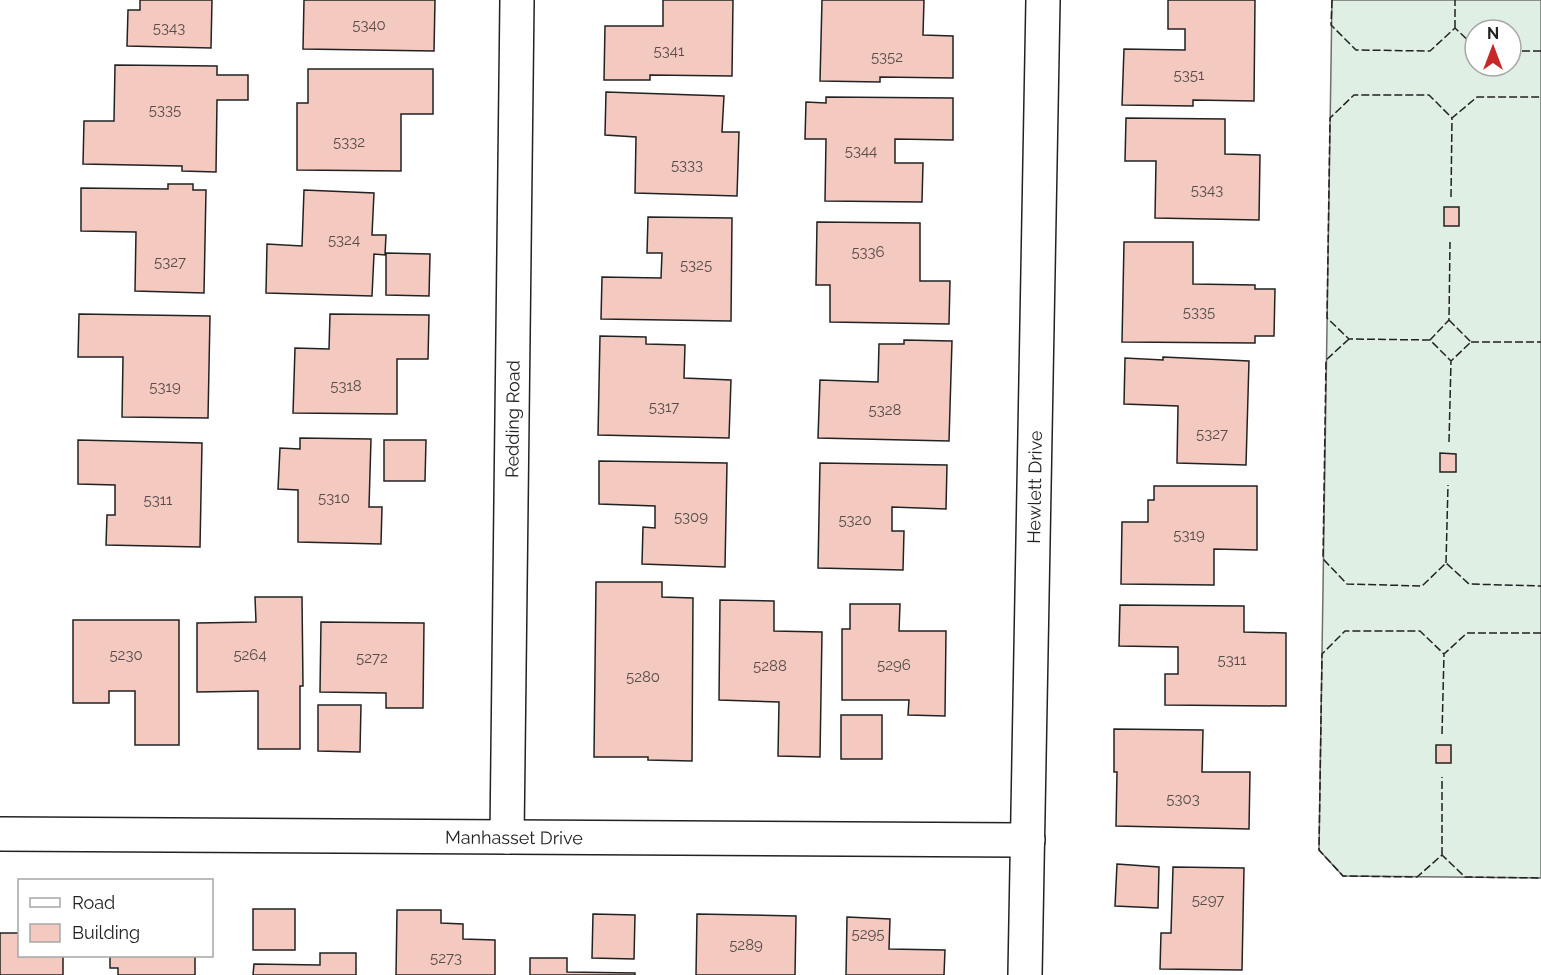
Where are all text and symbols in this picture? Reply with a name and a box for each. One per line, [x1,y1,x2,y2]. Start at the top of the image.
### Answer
house number: 5340 [352,16,386,34]
north arrow [1463,18,1523,78]
house number: 5343 [153,19,185,37]
text: N [1487,24,1499,43]
house number: 5341 [654,42,685,60]
house number: 5352 [871,48,903,66]
house number: 5351 [1174,66,1205,84]
house number: 5335 [149,101,181,119]
house number: 5332 [333,133,365,151]
house number: 5344 [845,142,877,160]
house number: 5333 [671,156,703,174]
house number: 5343 [1191,181,1223,199]
house number: 5324 [328,231,360,249]
house number: 5336 [851,243,885,261]
house number: 5327 [154,253,186,271]
house number: 5325 [680,256,712,274]
house number: 5335 [1183,303,1215,321]
street label: Redding Road [501,360,523,478]
house number: 5318 [330,377,362,395]
house number: 5319 [149,378,181,396]
house number: 5317 [649,398,679,416]
house number: 5328 [869,401,902,419]
house number: 5327 [1196,425,1228,443]
street label: Hewlett Drive [1022,430,1046,544]
house number: 5310 [318,489,350,507]
house number: 5311 [143,491,173,509]
house number: 5309 [674,508,708,526]
house number: 5320 [838,511,872,529]
house number: 5319 [1173,526,1205,544]
house number: 5230 [109,646,143,664]
house number: 5264 [233,646,267,664]
house number: 5272 [356,649,388,667]
house number: 5311 [1217,651,1247,669]
house number: 5296 [877,656,911,674]
house number: 5288 [753,657,787,675]
house number: 5280 [626,668,660,686]
house number: 5303 [1166,790,1200,808]
street label: Manhasset Drive [445,826,583,848]
legend [18,879,213,957]
house number: 5297 [1192,891,1224,909]
text: Road [72,892,115,913]
text: Building [72,922,140,943]
house number: 5295 [852,925,884,943]
house number: 5289 [729,936,763,954]
house number: 5273 [430,949,462,967]

